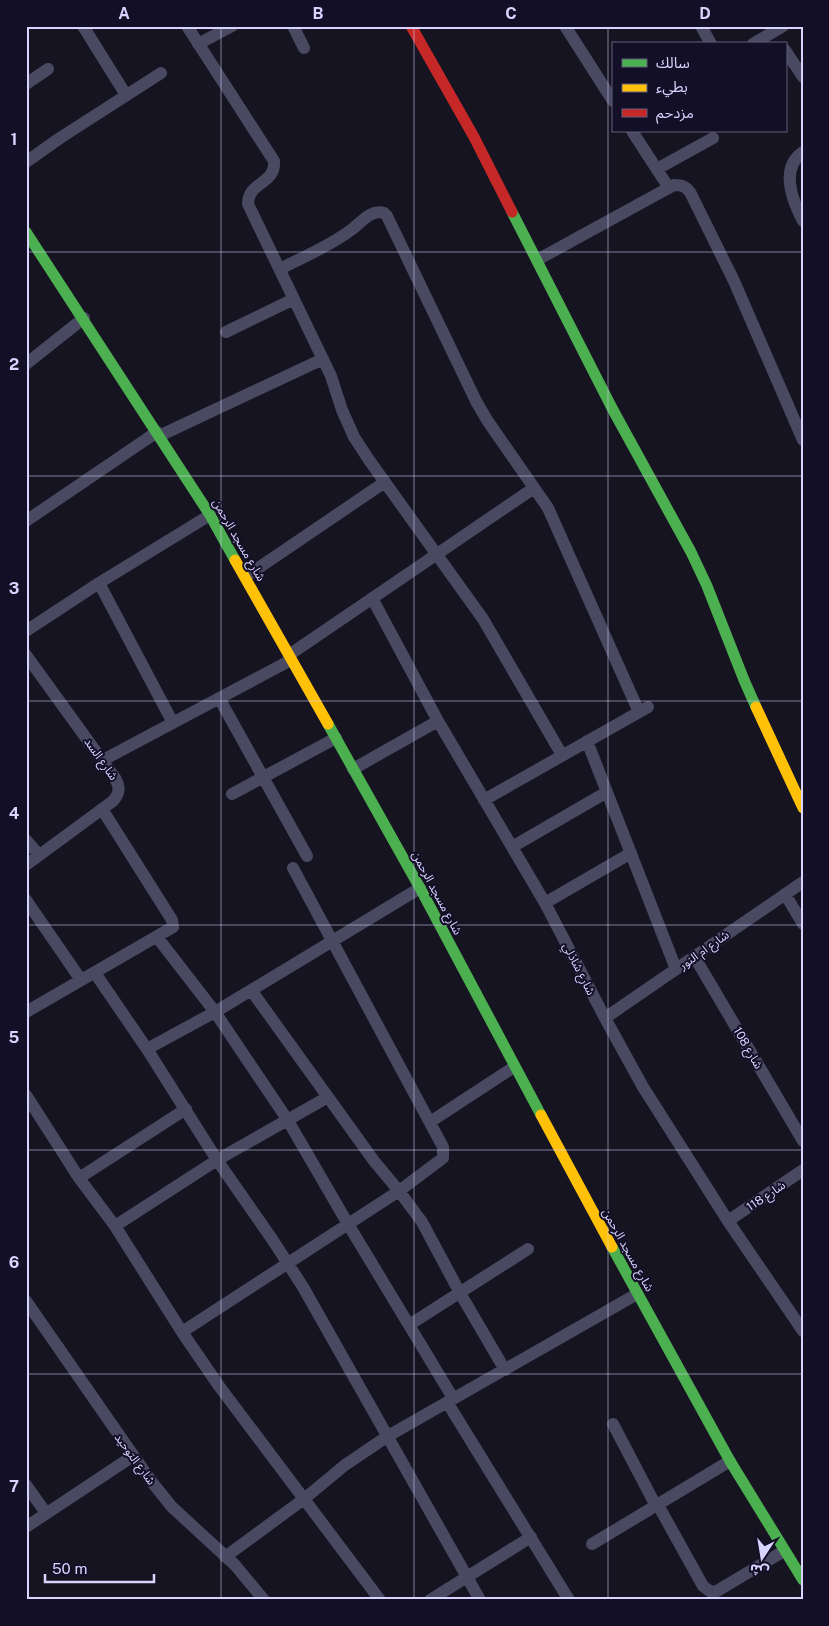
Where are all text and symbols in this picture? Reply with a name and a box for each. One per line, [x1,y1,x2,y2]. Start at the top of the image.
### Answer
text: A [118,4,130,23]
text: B [313,4,324,23]
text: C [505,4,517,23]
text: D [699,4,711,23]
legend [612,42,786,132]
text: سالك [656,54,690,71]
text: بطيء [656,78,688,98]
text: مزدحم [656,104,694,124]
text: 1 [11,130,17,149]
text: 2 [9,355,19,374]
street label: شارع مسجد الرحمن [208,496,268,585]
text: 3 [9,579,19,598]
street label: شارع السد [80,735,121,784]
text: 4 [9,804,20,823]
street label: شارع مسجد الرحمن [407,849,465,938]
street label: شارع ام النور [675,928,733,975]
street label: شارع شاذلي [557,940,598,999]
street label: شارع 108 [729,1024,766,1073]
text: 5 [9,1028,20,1047]
street label: شارع 118 [744,1178,789,1216]
street label: شارع مسجد الرحمن [598,1206,657,1295]
text: 6 [9,1253,19,1272]
street label: شارع التوحيد [110,1430,158,1489]
text: 7 [9,1477,19,1496]
north arrow [736,1534,786,1584]
scale bar [45,1551,154,1583]
text: 50 m [52,1560,87,1577]
text: ش [748,1561,770,1581]

